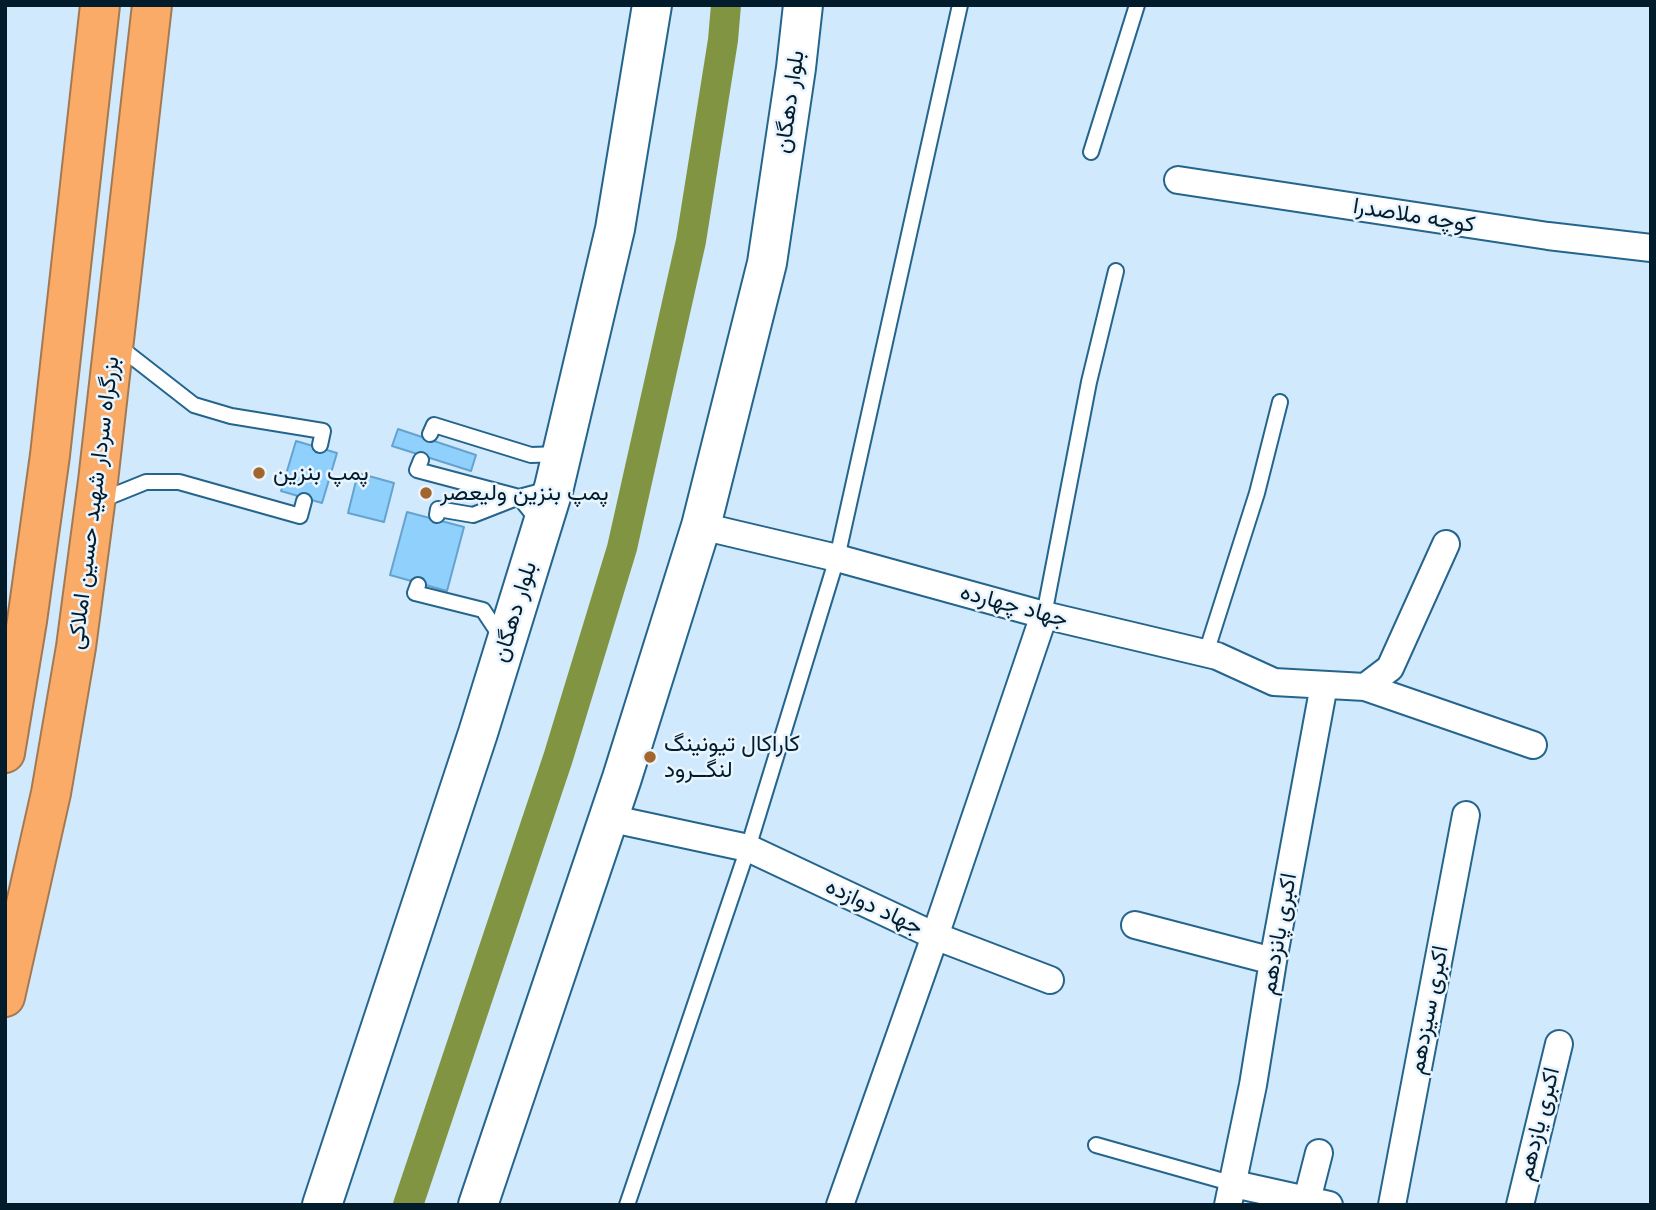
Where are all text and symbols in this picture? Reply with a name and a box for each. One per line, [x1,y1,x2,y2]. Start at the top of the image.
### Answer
street label: بلوار دهگان [769,49,811,155]
street label: کوچه ملاصدرا [1351,193,1477,239]
street label: بزرگراه سردار شهید حسین املاکی [62,355,126,651]
place label: پمپ بنزین [273,459,369,487]
marker: پمپ بنزین [251,465,267,481]
place label: پمپ بنزین ولیعصر [440,479,609,507]
marker: پمپ بنزین ولیعصر [418,485,434,501]
street label: بلوار دهگان [487,558,543,666]
street label: جهاد چهارده [957,578,1071,634]
place label: کاراکال تیونینگ لنگــرود [664,730,800,784]
marker: کاراکال تیونینگ لنگــرود [642,749,658,765]
street label: اکبری پانزدهم [1255,871,1303,997]
street label: جهاد دوازده [821,872,927,942]
street label: اکبری سیزدهم [1403,943,1455,1077]
street label: اکبری یازدهم [1512,1065,1566,1183]

